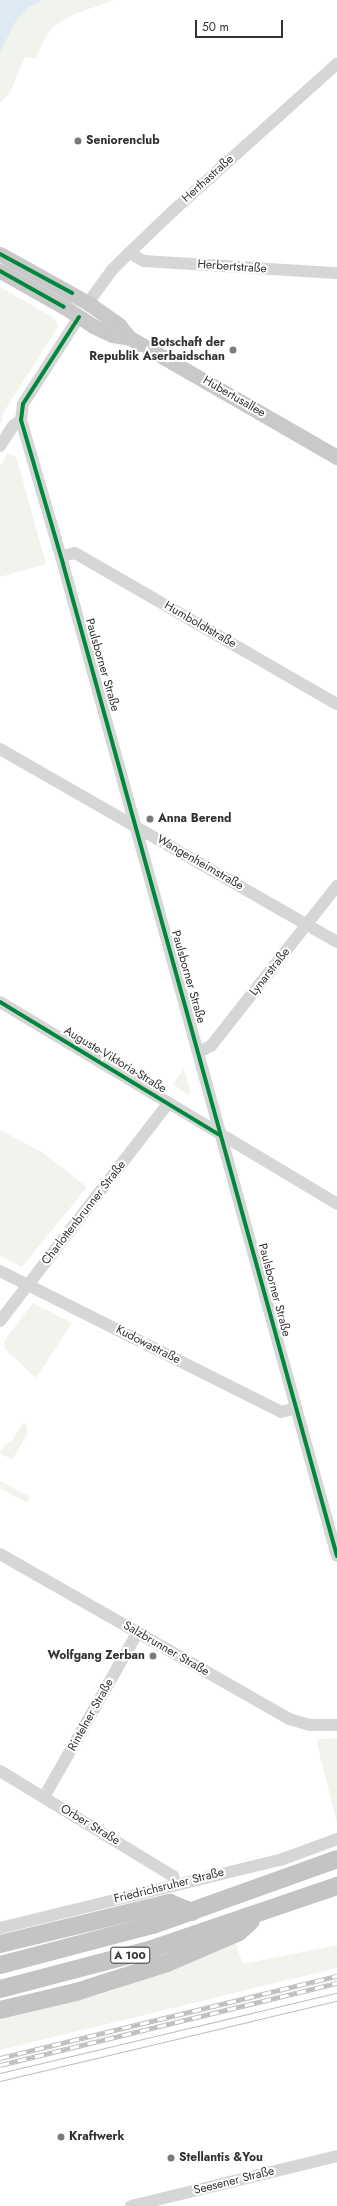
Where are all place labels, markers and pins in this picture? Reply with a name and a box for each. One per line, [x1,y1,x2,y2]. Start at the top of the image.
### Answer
place label: Seniorenclub [86,134,160,148]
marker: Seniorenclub [73,136,83,146]
place label: Botschaft der Republik Aserbaidschan [89,336,225,364]
marker: Botschaft der Republik Aserbaidschan [228,345,238,355]
place label: Anna Berend [158,812,231,826]
marker: Anna Berend [145,814,155,824]
place label: Wolfgang Zerban [47,1649,145,1663]
marker: Wolfgang Zerban [148,1651,158,1661]
place label: Kraftwerk [69,2130,124,2144]
marker: Kraftwerk [56,2132,66,2142]
place label: Stellantis &You [179,2151,263,2165]
marker: Stellantis &You [166,2153,176,2163]

